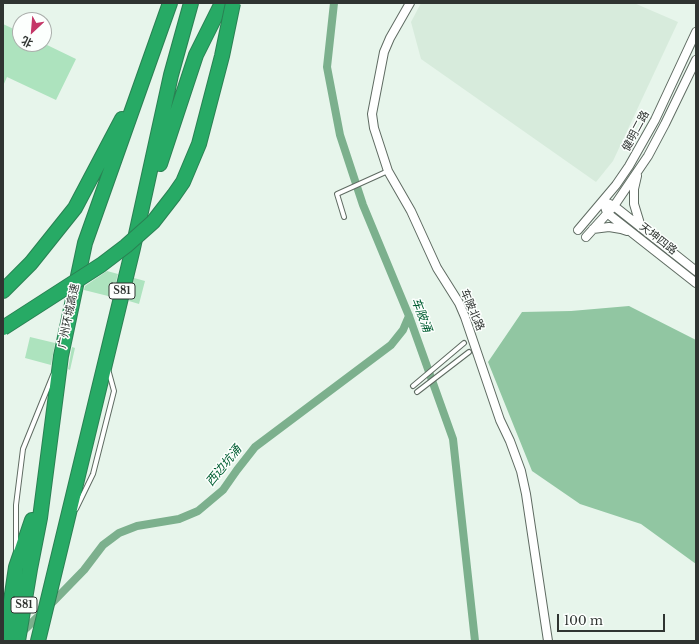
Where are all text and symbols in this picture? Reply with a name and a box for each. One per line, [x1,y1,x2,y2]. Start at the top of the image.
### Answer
north arrow [12,12,52,52]
text: 北 [19,33,35,51]
street label: 健明二路 [620,108,652,154]
street label: 天坤四路 [637,220,679,258]
street label: 广州环城高速 [56,282,82,350]
road number: S81 [109,283,135,299]
street label: 车陂北路 [457,287,487,333]
water label: 车陂涌 [408,296,434,334]
water label: 西边坑涌 [203,443,245,489]
road number: S81 [11,597,37,613]
scale bar [559,606,667,632]
text: 100 m [564,613,603,628]

